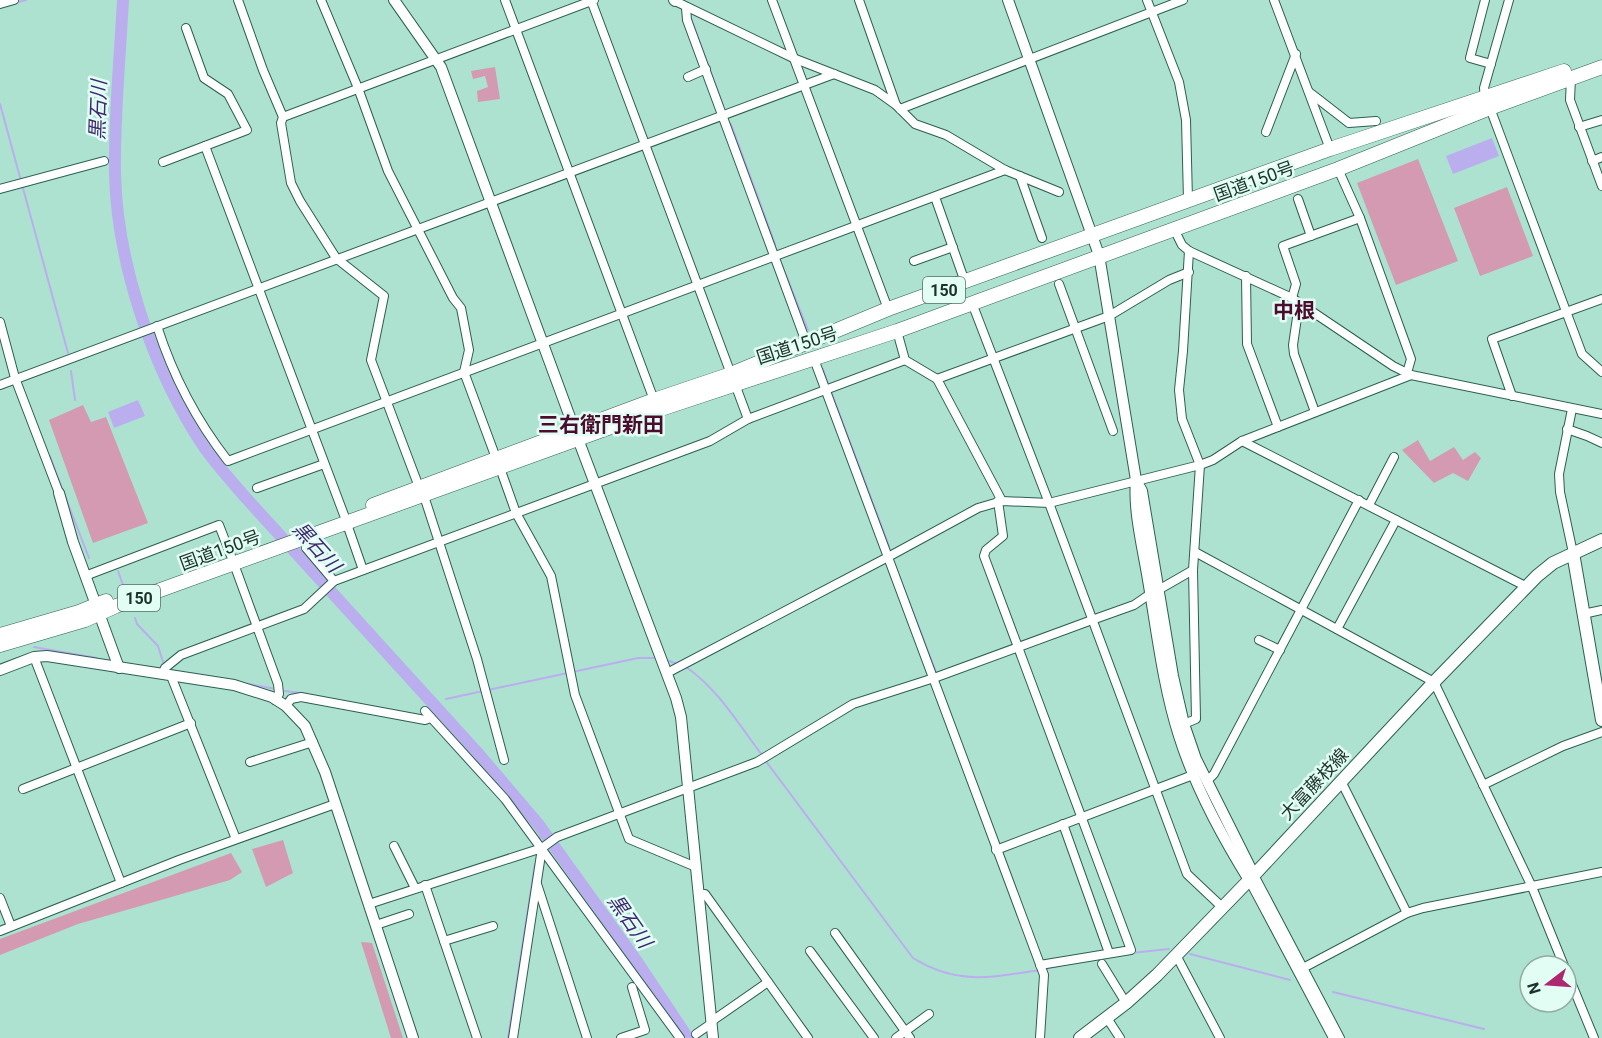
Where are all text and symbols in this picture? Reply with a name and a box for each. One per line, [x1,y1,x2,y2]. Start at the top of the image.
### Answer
water label: 黒石川 [85,78,111,140]
street label: 国道150号 [1211,157,1297,205]
road number: 150 [923,277,965,303]
district label: 中根 [1273,299,1315,323]
street label: 国道150号 [754,322,840,368]
district label: 三右衛門新田 [538,413,664,437]
water label: 黒石川 [288,517,347,579]
street label: 国道150号 [177,526,263,574]
road number: 150 [118,585,160,611]
street label: 大富藤枝線 [1276,744,1352,824]
water label: 黒石川 [603,890,658,954]
north arrow [1518,954,1578,1014]
text: N [1523,980,1545,996]

